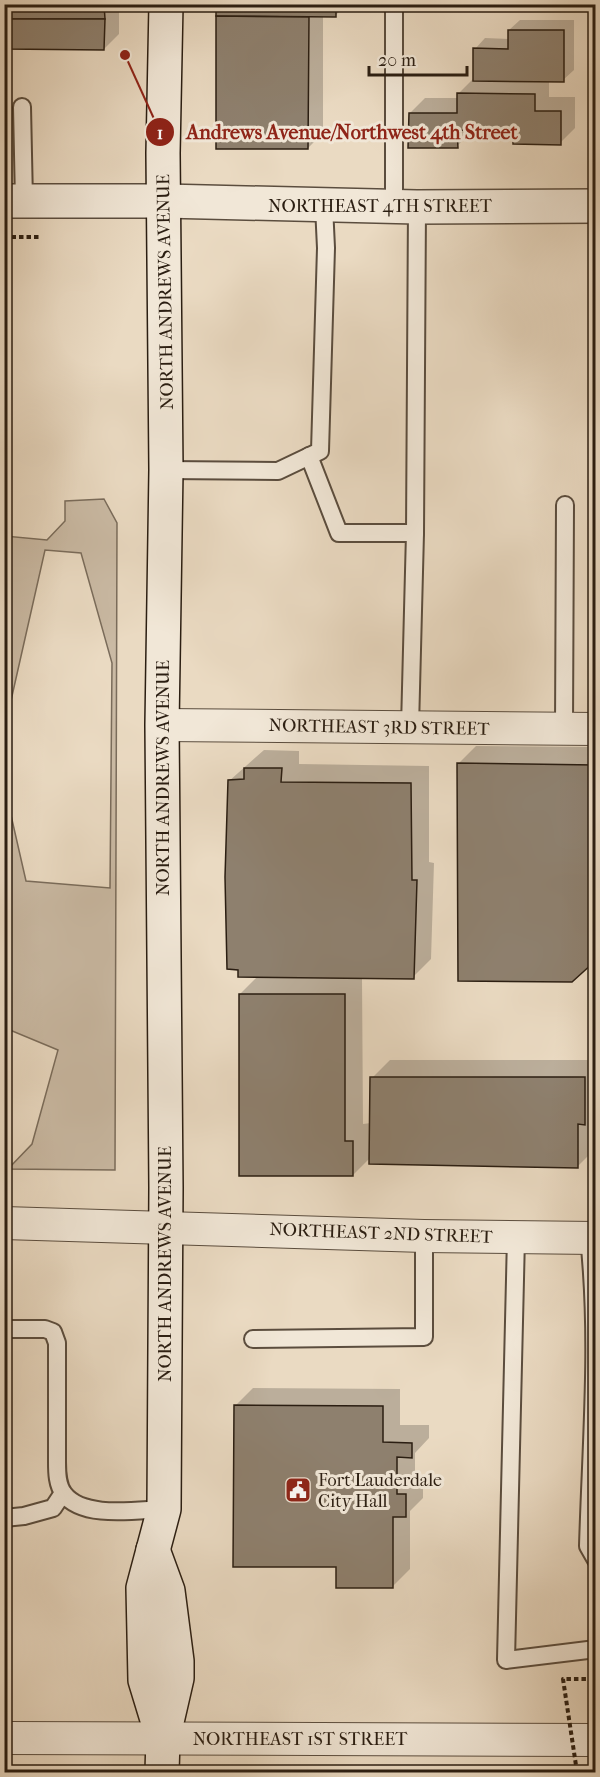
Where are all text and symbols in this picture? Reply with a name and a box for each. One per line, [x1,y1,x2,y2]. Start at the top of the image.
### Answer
scale bar [369,39,466,77]
text: 20 m [378,50,416,71]
callout: Andrews Avenue/Northwest 4th Street [145,113,530,151]
text: Andrews Avenue/Northwest 4th Street [184,121,519,145]
text: 1 [157,123,163,144]
street label: NORTH ANDREWS AVENUE [153,174,178,410]
street label: NORTHEAST 4TH STREET [268,196,493,217]
street label: NORTH ANDREWS AVENUE [153,660,174,896]
street label: NORTHEAST 3RD STREET [268,715,490,740]
street label: NORTH ANDREWS AVENUE [155,1146,176,1382]
street label: NORTHEAST 2ND STREET [269,1219,494,1248]
place label: Fort Lauderdale City Hall [318,1470,442,1512]
public building icon: Fort Lauderdale City Hall [283,1475,313,1505]
street label: NORTHEAST 1ST STREET [193,1729,408,1750]

